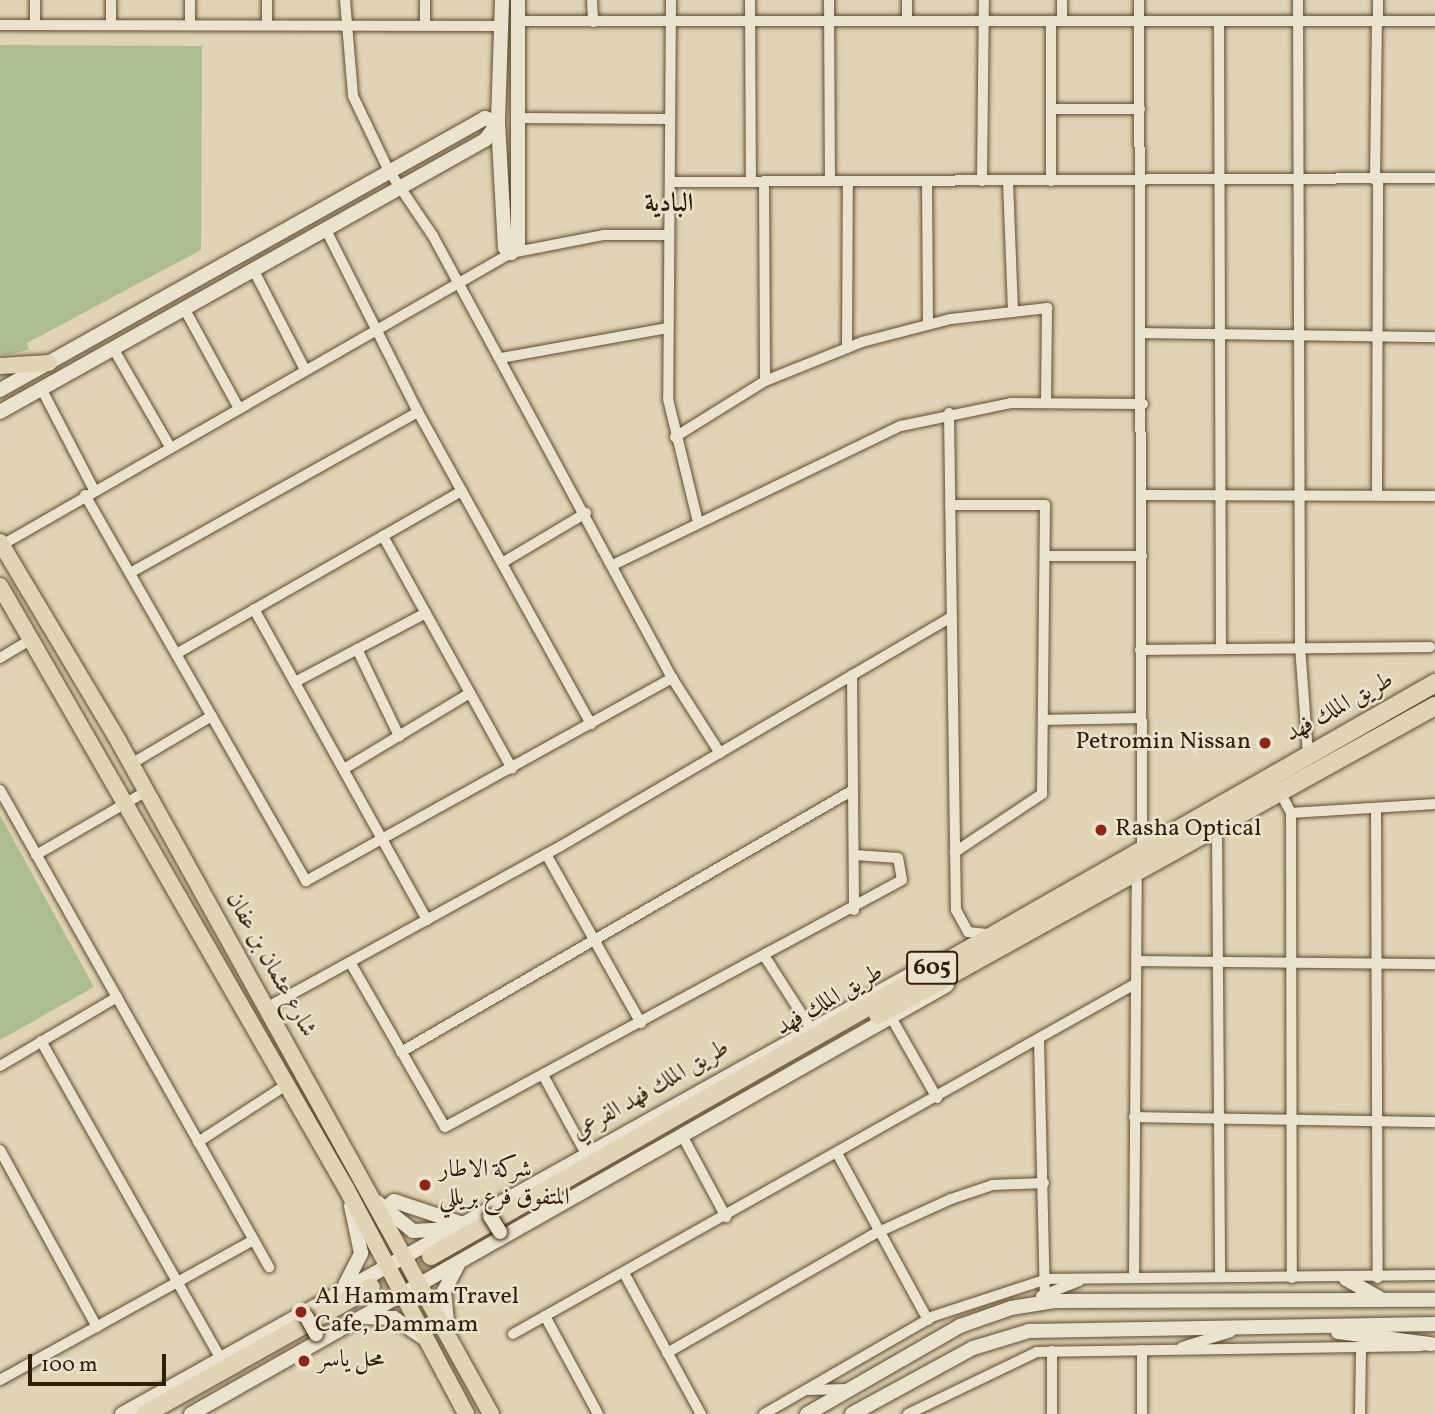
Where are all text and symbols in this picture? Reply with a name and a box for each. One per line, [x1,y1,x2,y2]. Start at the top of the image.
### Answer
district label: البادية [645,189,693,221]
street label: طريق الملك فهد [1281,666,1399,750]
place label: Petromin Nissan [1075,729,1251,757]
marker: Petromin Nissan [1257,735,1273,751]
place label: Rasha Optical [1115,816,1261,844]
marker: Rasha Optical [1093,822,1109,838]
street label: شارع عثمان بن عفان [218,887,322,1043]
road number: 605 [906,948,958,987]
street label: طريق الملك فهد [771,959,889,1043]
street label: طريق الملك فهد الفرعي [567,1034,735,1148]
place label: شركة الاطار المتفوق فرع بريللي [439,1157,570,1213]
marker: شركة الاطار المتفوق فرع بريللي [417,1177,433,1193]
place label: Al Hammam Travel Cafe, Dammam [315,1284,520,1340]
marker: Al Hammam Travel Cafe, Dammam [293,1304,309,1320]
scale bar [32,1340,170,1384]
place label: محل ياسر [318,1347,384,1375]
text: 100 m [41,1351,98,1380]
marker: محل ياسر [296,1353,312,1369]

